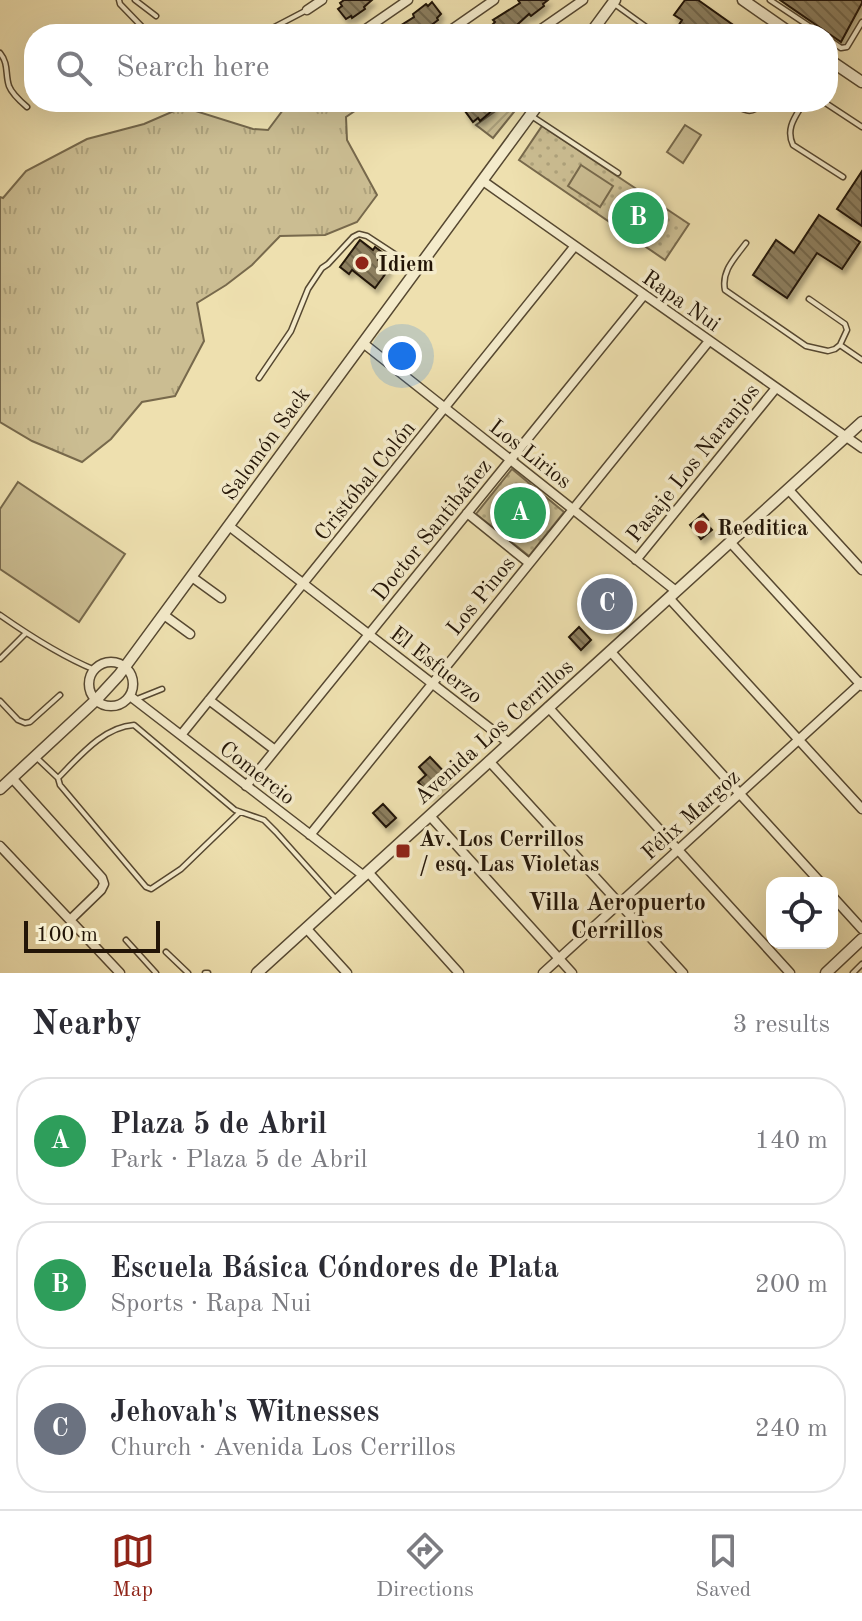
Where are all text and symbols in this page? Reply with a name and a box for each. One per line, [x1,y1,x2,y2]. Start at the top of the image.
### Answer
search box [24,24,838,112]
icon: search [52,46,96,90]
text: Search here [116,53,270,83]
pin: B [612,188,664,248]
marker: Idiem [353,254,371,272]
place label: Idiem [378,254,434,276]
street label: Rapa Nui [638,267,724,336]
your location [382,336,422,376]
street label: Pasaje Los Naranjos [623,380,764,547]
street label: Salomón Sack [219,384,315,505]
street label: Los Lirios [485,416,575,493]
street label: Cristóbal Colón [311,417,420,545]
street label: Doctor Santibáñez [369,455,496,605]
pin: A [494,483,546,543]
marker: Reeditica [692,518,710,536]
place label: Reeditica [717,518,808,540]
street label: Los Pinos [443,553,520,640]
pin: C [581,574,633,634]
street label: El Esfuerzo [385,623,486,708]
street label: Avenida Los Cerrillos [411,656,578,809]
street label: Comercio [215,738,298,810]
street label: Félix Margoz [638,766,745,865]
place label: Av. Los Cerrillos / esq. Las Violetas [419,829,599,876]
marker: Av. Los Cerrillos / esq. Las Violetas [394,842,412,860]
map controls [766,877,838,949]
button: locate [766,877,838,949]
district label: Villa Aeropuerto Cerrillos [528,892,706,944]
scale bar [24,917,160,953]
text: 100 m [36,924,98,946]
text: Nearby [32,1008,142,1042]
text: 3 results [732,1012,830,1038]
text: Plaza 5 de Abril [110,1110,327,1140]
text: A [50,1128,70,1154]
text: 140 m [755,1128,828,1154]
text: Park · Plaza 5 de Abril [110,1147,368,1173]
text: Escuela Básica Cóndores de Plata [110,1254,559,1284]
text: B [51,1272,69,1298]
text: 200 m [755,1272,828,1298]
text: Sports · Rapa Nui [110,1291,311,1317]
text: Jehovah's Witnesses [110,1398,379,1428]
text: C [51,1416,69,1442]
text: 240 m [755,1416,828,1442]
text: Church · Avenida Los Cerrillos [110,1435,456,1461]
tab: Map [111,1529,155,1604]
tab: Directions [376,1529,474,1604]
tab: Saved [695,1529,751,1604]

